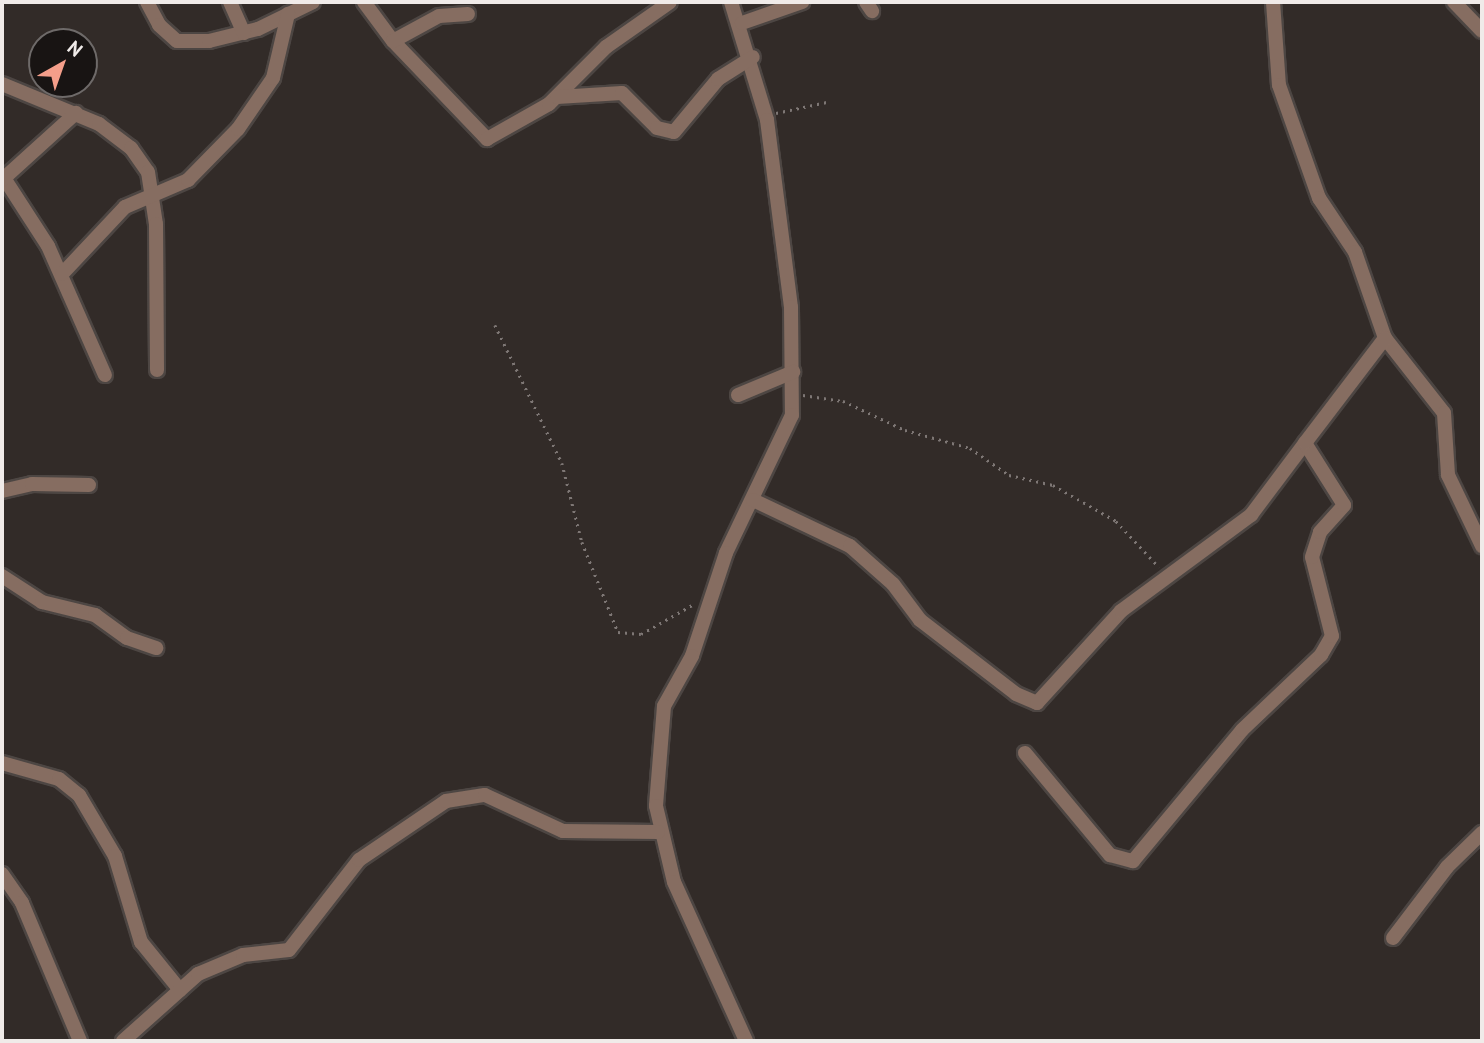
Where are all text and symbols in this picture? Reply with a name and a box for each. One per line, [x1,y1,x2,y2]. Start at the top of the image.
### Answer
north arrow [28,28,98,98]
text: N [63,35,88,62]

